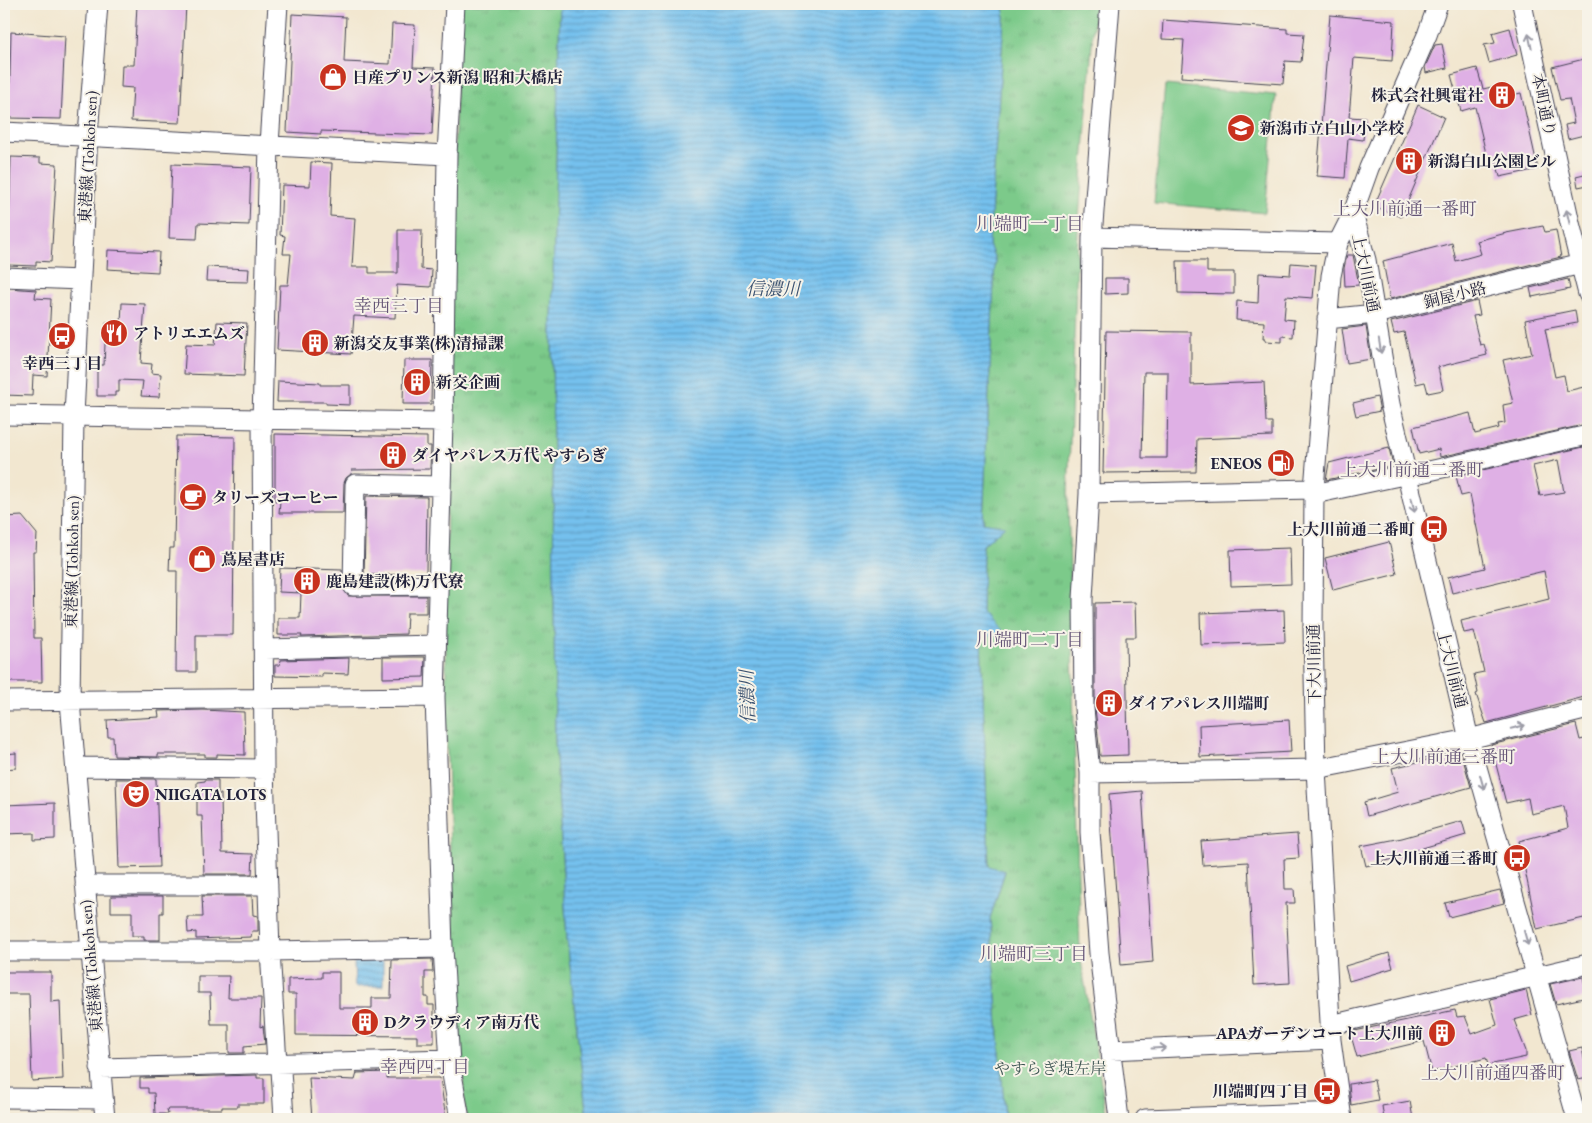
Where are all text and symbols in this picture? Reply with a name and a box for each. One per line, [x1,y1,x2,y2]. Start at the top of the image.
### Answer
one-way arrow [1525,34,1535,50]
shop icon: 日産プリンス新潟 昭和大橋店 [318,62,348,92]
place label: 日産プリンス新潟 昭和大橋店 [352,67,563,88]
street label: 本町通り [1527,72,1561,138]
building icon: 株式会社興電社 [1487,80,1517,110]
place label: 株式会社興電社 [1371,85,1483,106]
street label: 東港線 (Tohkoh sen) [74,90,102,224]
school or university icon: 新潟市立白山小学校 [1226,113,1256,143]
place label: 新潟市立白山小学校 [1259,118,1405,139]
building icon: 新潟白山公園ビル [1394,146,1424,176]
place label: 新潟白山公園ビル [1427,151,1556,172]
district label: 上大川前通一番町 [1333,197,1477,220]
one-way arrow [1563,210,1572,226]
district label: 川端町一丁目 [976,212,1084,235]
street label: 上大川前通 [1347,232,1385,314]
water label: 信濃川 [746,277,802,300]
street label: 銅屋小路 [1421,277,1489,313]
district label: 幸西三丁目 [354,294,444,317]
restaurant icon: アトリエエムズ [99,318,129,348]
bus stop icon: 幸西三丁目 [47,321,77,351]
place label: アトリエエムズ [133,323,245,344]
building icon: 新潟交友事業(株)清掃課 [300,328,330,358]
place label: 新潟交友事業(株)清掃課 [333,333,504,354]
one-way arrow [1376,338,1386,354]
place label: 幸西三丁目 [22,353,102,374]
building icon: 新交企画 [402,367,432,397]
place label: 新交企画 [435,372,500,393]
building icon: ダイヤパレス万代 やすらぎ [378,440,408,470]
place label: ダイヤパレス万代 やすらぎ [412,445,607,466]
fuel station icon: ENEOS [1266,448,1296,478]
place label: ENEOS [1211,453,1262,474]
district label: 上大川前通二番町 [1340,458,1484,481]
cafe icon: タリーズコーヒー [178,482,208,512]
place label: タリーズコーヒー [212,487,339,508]
street label: 東港線 (Tohkoh sen) [60,495,84,629]
one-way arrow [1409,497,1418,513]
bus stop icon: 上大川前通二番町 [1419,514,1449,544]
place label: 上大川前通二番町 [1287,519,1415,540]
shop icon: 蔦屋書店 [187,544,217,574]
place label: 蔦屋書店 [221,549,285,570]
building icon: 鹿島建設(株)万代寮 [292,566,322,596]
place label: 鹿島建設(株)万代寮 [326,571,464,592]
street label: 下大川前通 [1303,624,1325,704]
district label: 川端町二丁目 [976,628,1084,651]
street label: 上大川前通 [1432,628,1472,710]
water label: 信濃川 [734,668,759,724]
building icon: ダイアパレス川端町 [1094,688,1124,718]
place label: ダイアパレス川端町 [1128,693,1269,714]
one-way arrow [1509,722,1525,731]
district label: 上大川前通三番町 [1372,745,1516,768]
one-way arrow [1477,773,1487,789]
theatre icon: NIIGATA LOTS [121,779,151,809]
place label: NIIGATA LOTS [155,784,267,805]
bus stop icon: 上大川前通三番町 [1502,843,1532,873]
place label: 上大川前通三番町 [1370,848,1498,869]
street label: 東港線 (Tohkoh sen) [75,899,107,1033]
one-way arrow [1522,930,1532,946]
district label: 川端町三丁目 [980,942,1088,965]
building icon: Dクラウディア南万代 [350,1007,380,1037]
place label: Dクラウディア南万代 [384,1012,539,1033]
building icon: APAガーデンコート上大川前 [1427,1018,1457,1048]
place label: APAガーデンコート上大川前 [1215,1023,1423,1044]
one-way arrow [1151,1043,1167,1052]
district label: 幸西四丁目 [380,1055,470,1078]
park label: やすらぎ堤左岸 [994,1058,1106,1079]
district label: 上大川前通四番町 [1421,1061,1565,1084]
bus stop icon: 川端町四丁目 [1312,1076,1342,1106]
place label: 川端町四丁目 [1212,1081,1308,1102]

